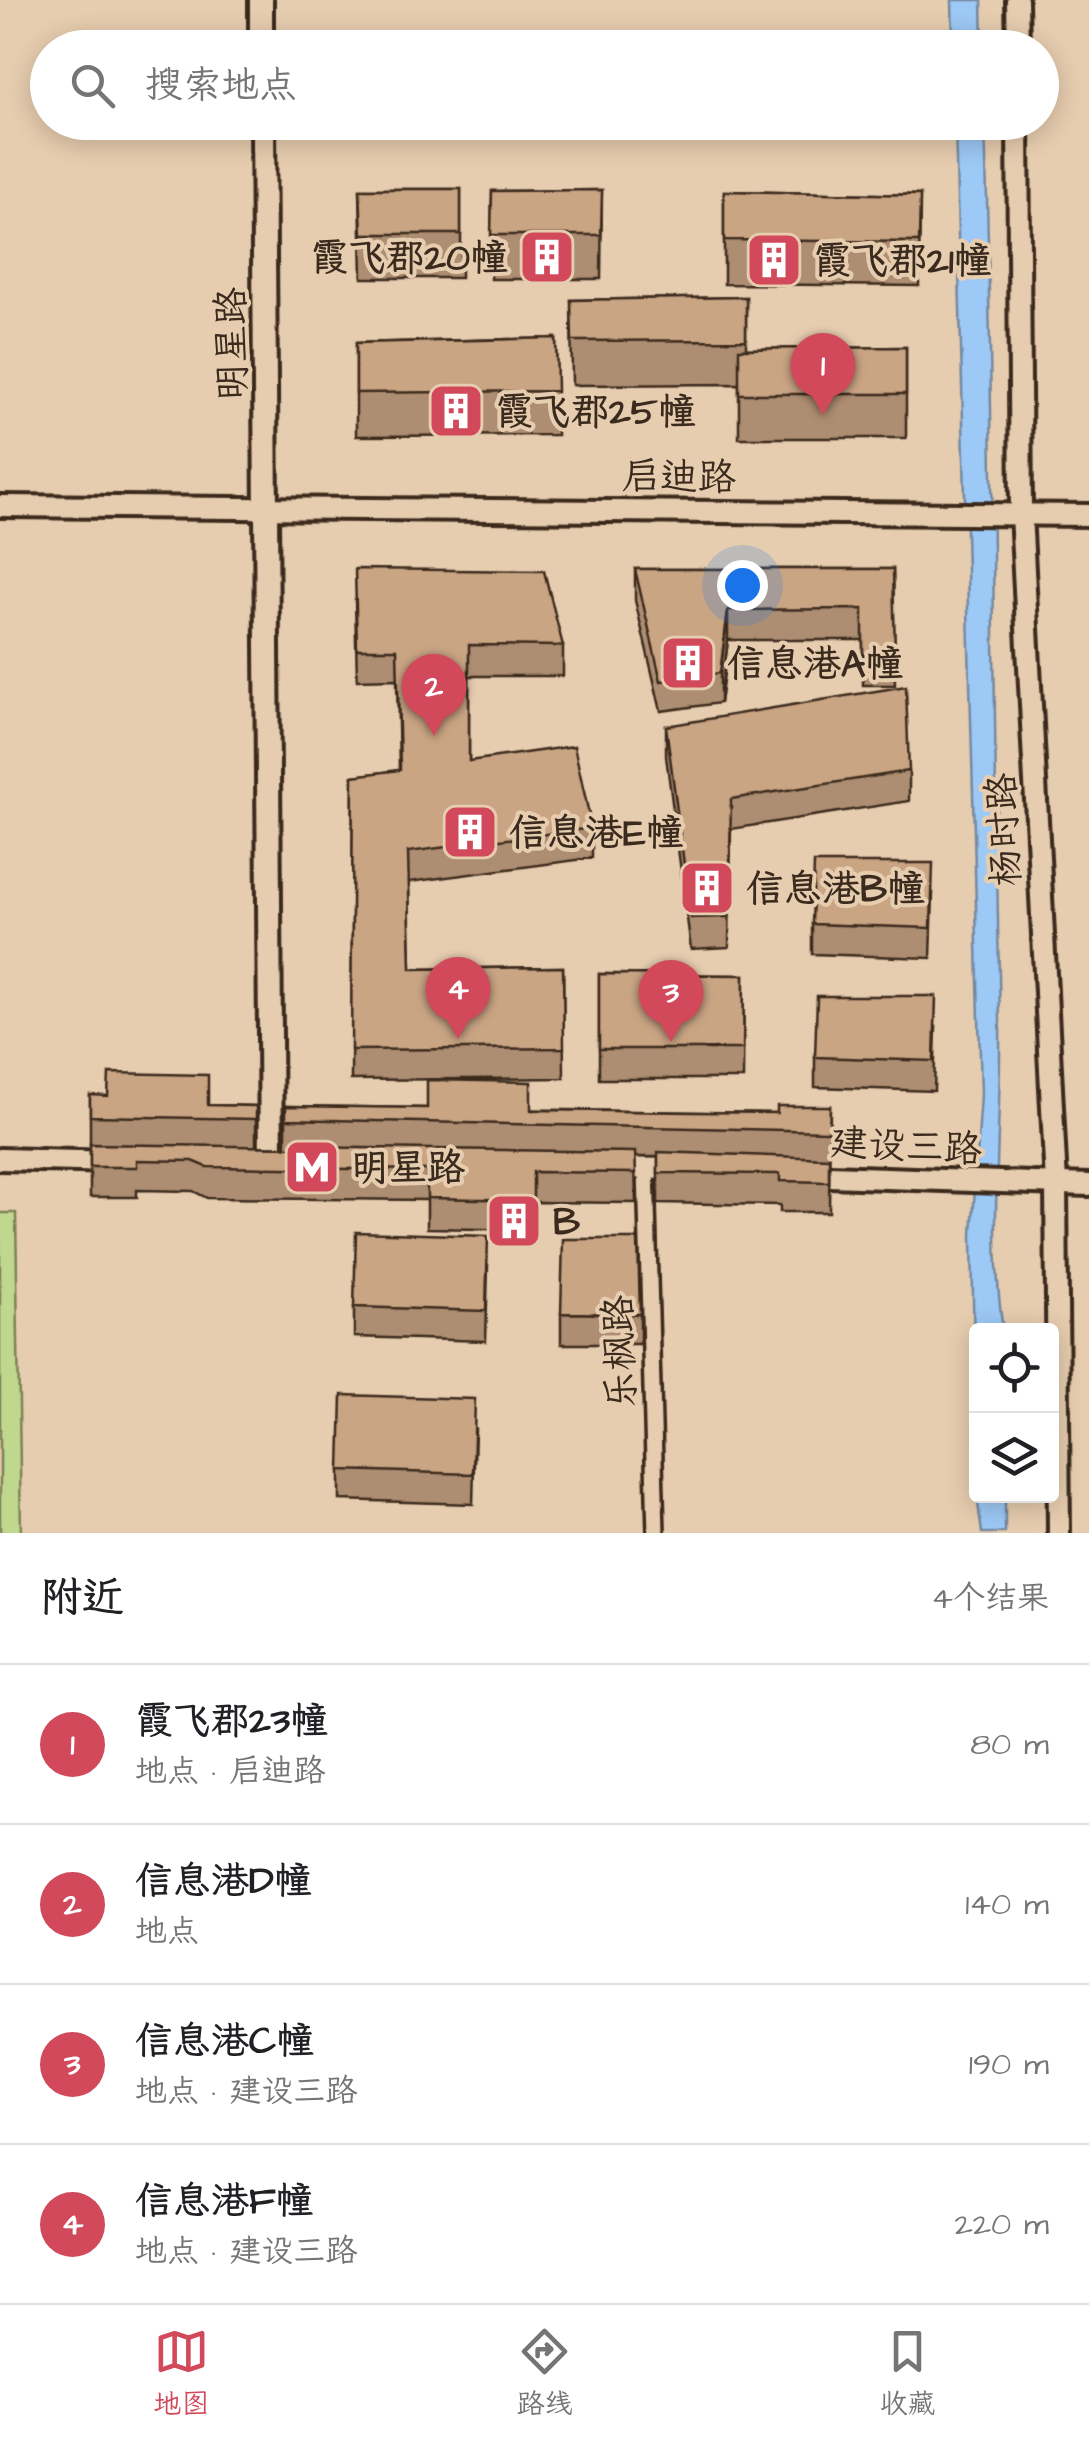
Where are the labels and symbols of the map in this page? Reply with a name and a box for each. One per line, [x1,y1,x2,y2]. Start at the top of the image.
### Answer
building icon: 霞飞郡20幢 [517,227,577,287]
building icon: 霞飞郡21幢 [744,230,804,290]
place label: 霞飞郡20幢 [310,233,508,285]
place label: 霞飞郡21幢 [813,236,992,288]
street label: 明星路 [206,287,260,401]
pin: 1 [790,332,856,415]
building icon: 霞飞郡25幢 [426,381,486,441]
place label: 霞飞郡25幢 [495,387,696,439]
street label: 启迪路 [622,451,736,505]
your location [717,560,768,611]
building icon: 信息港A幢 [658,633,718,693]
place label: 信息港A幢 [727,639,903,691]
pin: 2 [402,654,466,736]
street label: 杨时路 [976,772,1034,888]
building icon: 信息港E幢 [440,802,500,862]
place label: 信息港E幢 [509,808,684,860]
building icon: 信息港B幢 [677,858,737,918]
place label: 信息港B幢 [746,864,925,916]
pin: 4 [426,956,490,1039]
pin: 3 [638,960,704,1042]
street label: 建设三路 [829,1117,983,1177]
metro station icon: 明星路 [282,1137,342,1197]
place label: 明星路 [351,1143,465,1195]
building icon: B [484,1191,544,1251]
place label: B [553,1197,580,1249]
street label: 乐枫路 [593,1294,649,1410]

